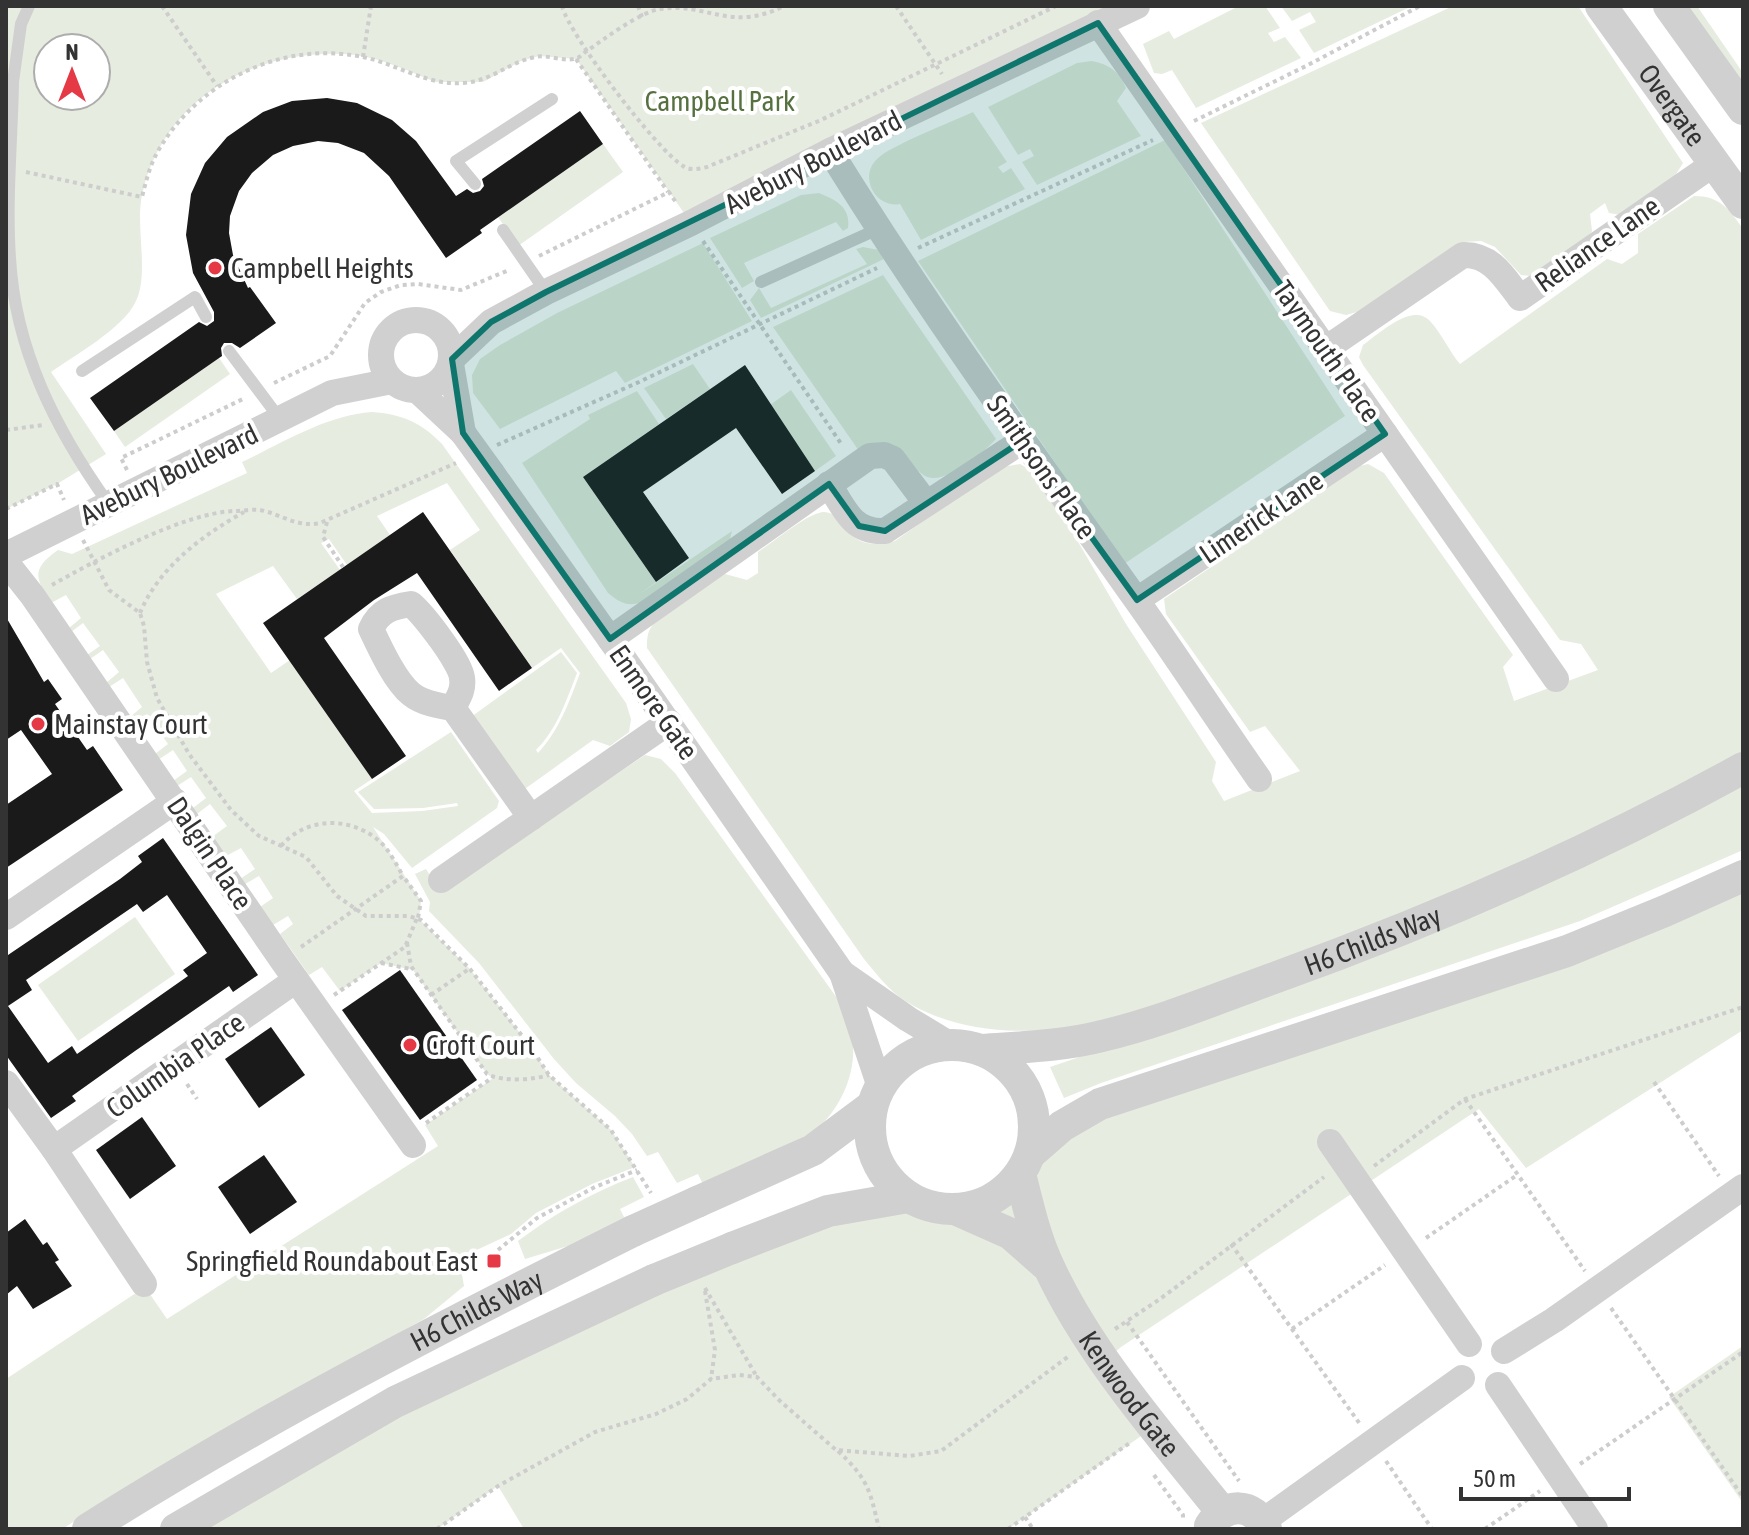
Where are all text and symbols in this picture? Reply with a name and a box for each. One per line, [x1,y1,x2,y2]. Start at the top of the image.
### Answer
north arrow [32,32,112,112]
text: N [66,39,78,65]
street label: Overgate [1632,58,1712,152]
park label: Campbell Park [645,85,795,117]
street label: Avebury Boulevard [720,104,906,220]
street label: Reliance Lane [1529,190,1665,298]
place label: Campbell Heights [231,252,414,284]
marker: Campbell Heights [206,259,224,277]
street label: Taymouth Place [1267,274,1387,428]
street label: Smithsons Place [981,389,1103,545]
street label: Avebury Boulevard [75,417,263,531]
street label: Limerick Lane [1193,464,1329,570]
street label: Enmore Gate [603,639,705,765]
place label: Mainstay Court [54,708,207,740]
marker: Mainstay Court [29,715,47,733]
street label: Dalgin Place [161,791,259,915]
street label: H6 Childs Way [1300,899,1446,982]
street label: Columbia Place [100,1006,250,1124]
place label: Croft Court [426,1029,535,1061]
marker: Croft Court [401,1036,419,1054]
place label: Springfield Roundabout East [186,1245,478,1277]
marker: Springfield Roundabout East [485,1252,503,1270]
street label: H6 Childs Way [405,1263,548,1358]
street label: Kenwood Gate [1073,1325,1186,1463]
scale bar [1461,1451,1629,1501]
text: 50 m [1473,1465,1516,1492]

